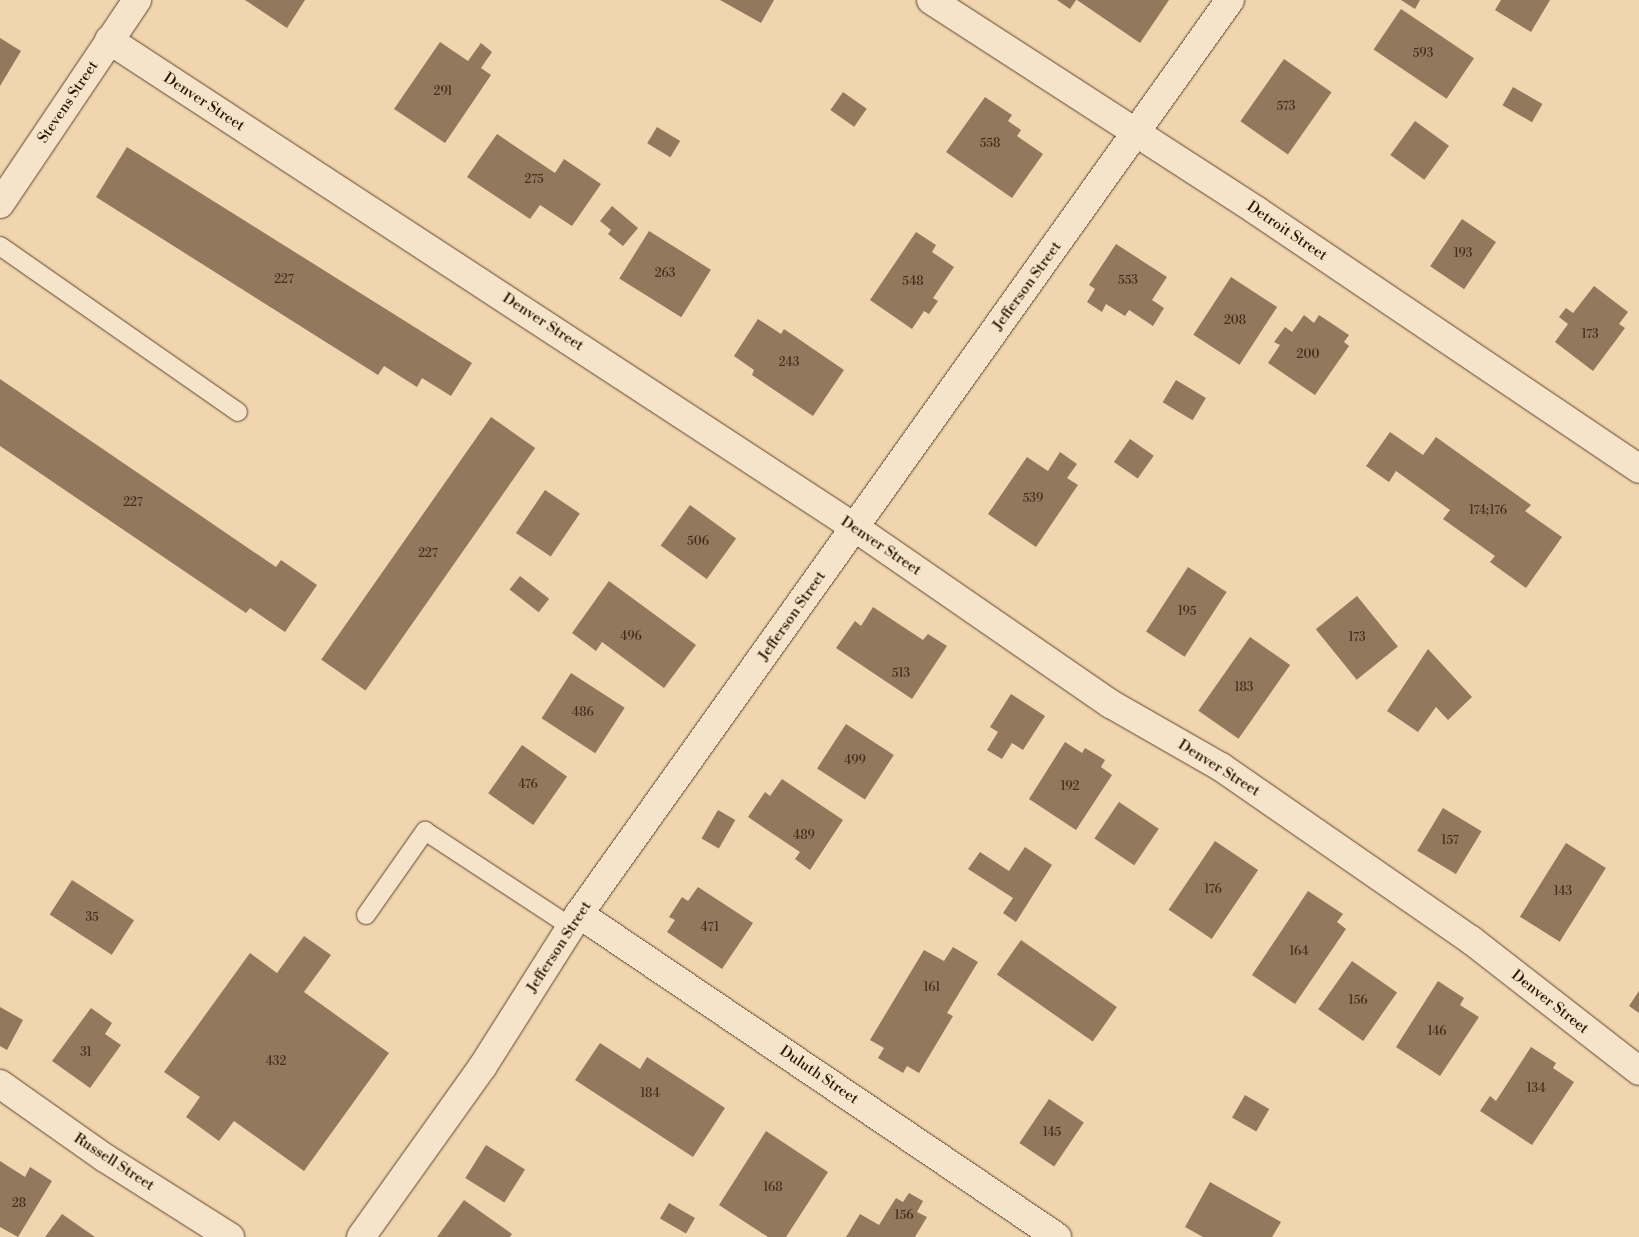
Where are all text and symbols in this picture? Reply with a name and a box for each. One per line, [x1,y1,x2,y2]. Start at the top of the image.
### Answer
house number: 593 [1413,47,1433,61]
street label: Stevens Street [34,57,102,147]
street label: Denver Street [160,69,248,135]
house number: 291 [434,85,452,99]
house number: 573 [1277,100,1295,114]
house number: 558 [980,137,1000,151]
house number: 275 [524,173,544,187]
street label: Detroit Street [1243,197,1331,265]
street label: Jefferson Street [989,238,1065,334]
house number: 193 [1454,247,1472,261]
house number: 263 [655,267,675,281]
house number: 227 [274,273,294,287]
house number: 553 [1118,274,1138,288]
house number: 548 [902,275,924,289]
street label: Denver Street [499,289,587,355]
house number: 208 [1224,314,1246,328]
house number: 173 [1581,328,1599,342]
house number: 200 [1297,348,1319,362]
house number: 243 [779,356,799,370]
house number: 539 [1023,492,1043,506]
house number: 227 [123,496,143,510]
house number: 174;176 [1469,504,1507,518]
street label: Denver Street [837,512,925,580]
house number: 506 [687,535,709,549]
house number: 227 [418,547,438,561]
street label: Jefferson Street [754,568,830,664]
house number: 195 [1178,605,1196,619]
house number: 496 [620,630,642,644]
house number: 173 [1348,631,1366,645]
house number: 513 [892,667,910,681]
house number: 183 [1235,681,1253,695]
house number: 486 [572,706,594,720]
street label: Denver Street [1175,736,1263,800]
house number: 499 [844,754,866,768]
house number: 476 [518,778,538,792]
house number: 192 [1061,780,1079,794]
house number: 489 [793,829,815,843]
house number: 157 [1441,834,1459,848]
house number: 176 [1204,883,1222,897]
house number: 143 [1554,885,1572,899]
street label: Jefferson Street [523,898,595,996]
house number: 35 [85,911,99,925]
house number: 471 [701,921,719,935]
house number: 164 [1289,945,1309,959]
street label: Denver Street [1508,966,1592,1038]
house number: 161 [924,981,940,995]
house number: 156 [1348,994,1368,1008]
house number: 146 [1427,1025,1447,1039]
street label: Duluth Street [776,1042,862,1108]
house number: 31 [80,1046,92,1060]
house number: 432 [266,1055,286,1069]
house number: 134 [1526,1082,1546,1096]
house number: 184 [640,1087,660,1101]
house number: 145 [1043,1126,1061,1140]
street label: Russell Street [70,1129,158,1195]
house number: 168 [763,1181,783,1195]
house number: 28 [12,1197,26,1211]
house number: 156 [894,1209,914,1223]

